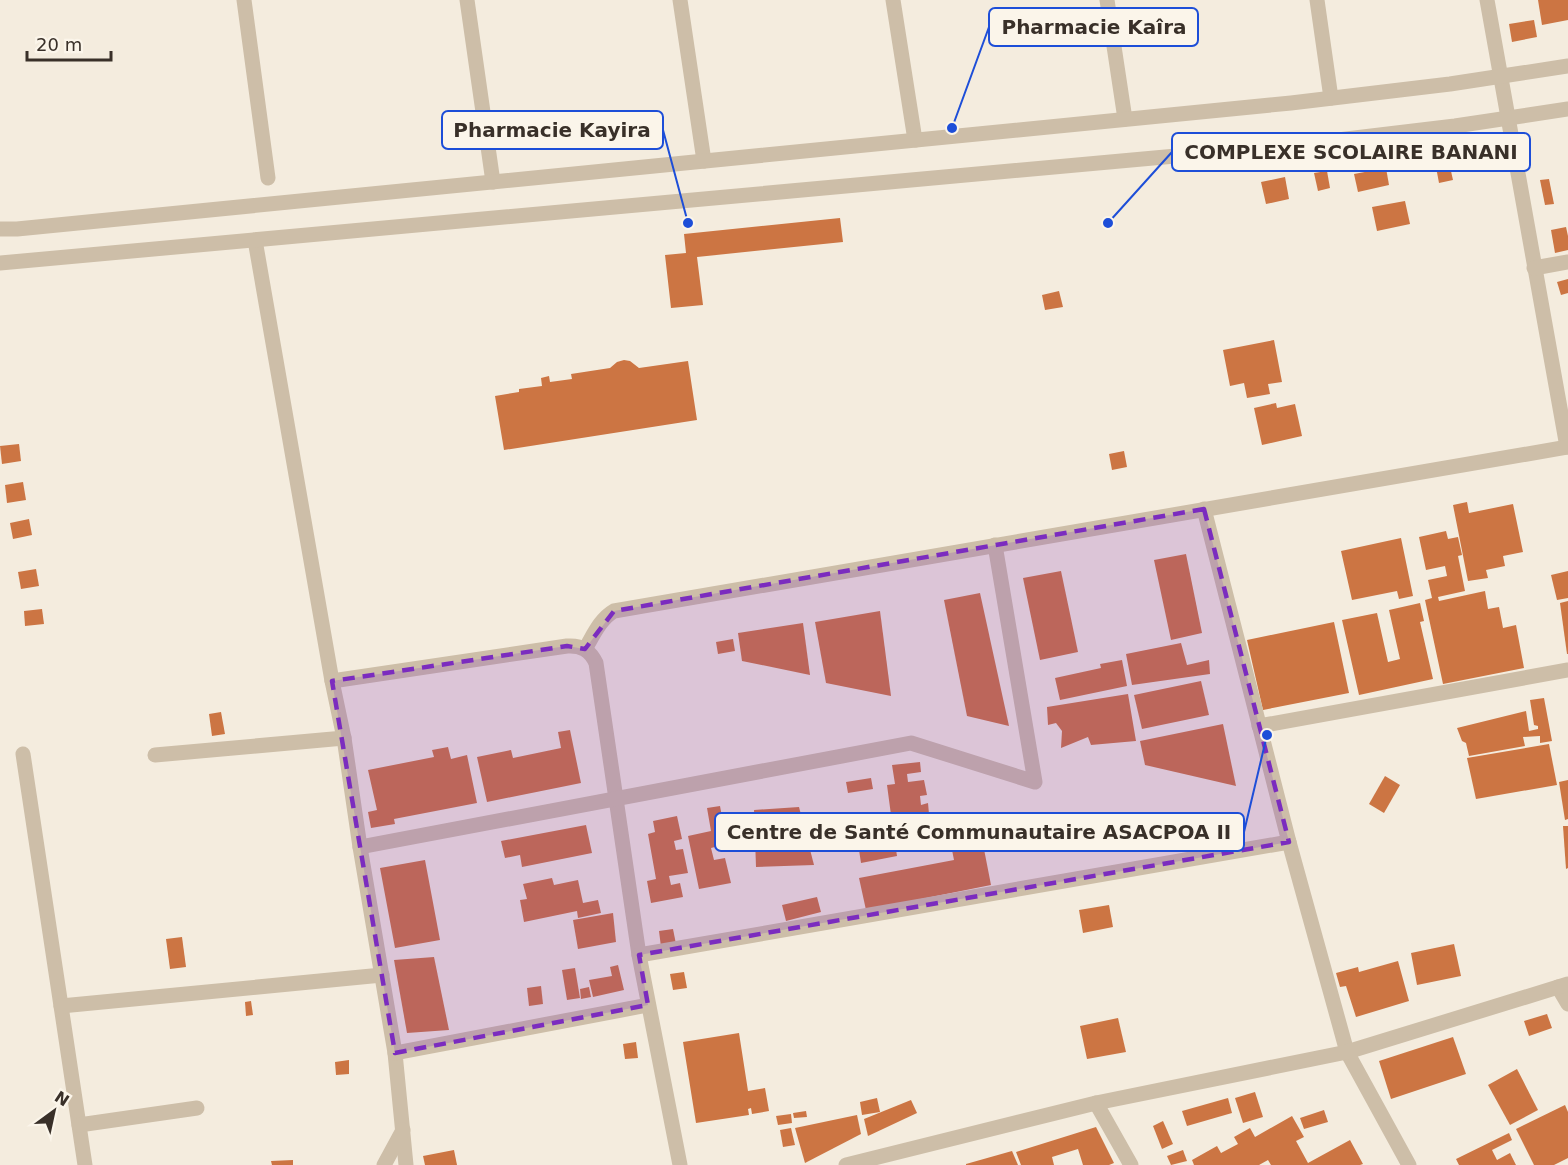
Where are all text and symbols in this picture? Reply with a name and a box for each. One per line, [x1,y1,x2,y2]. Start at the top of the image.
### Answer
callout: Pharmacie Kaîra [989,8,1198,46]
text: Pharmacie Kaîra [1001,15,1187,39]
scale bar [27,24,111,62]
text: 20 m [36,34,82,55]
callout: Pharmacie Kayira [442,111,663,149]
text: Pharmacie Kayira [453,118,651,142]
callout: COMPLEXE SCOLAIRE BANANI [1172,133,1530,171]
text: COMPLEXE SCOLAIRE BANANI [1184,140,1518,164]
callout: Centre de Santé Communautaire ASACPOA II [715,813,1244,851]
text: Centre de Santé Communautaire ASACPOA II [727,820,1231,844]
north arrow [24,1081,84,1141]
text: N [51,1087,73,1110]

